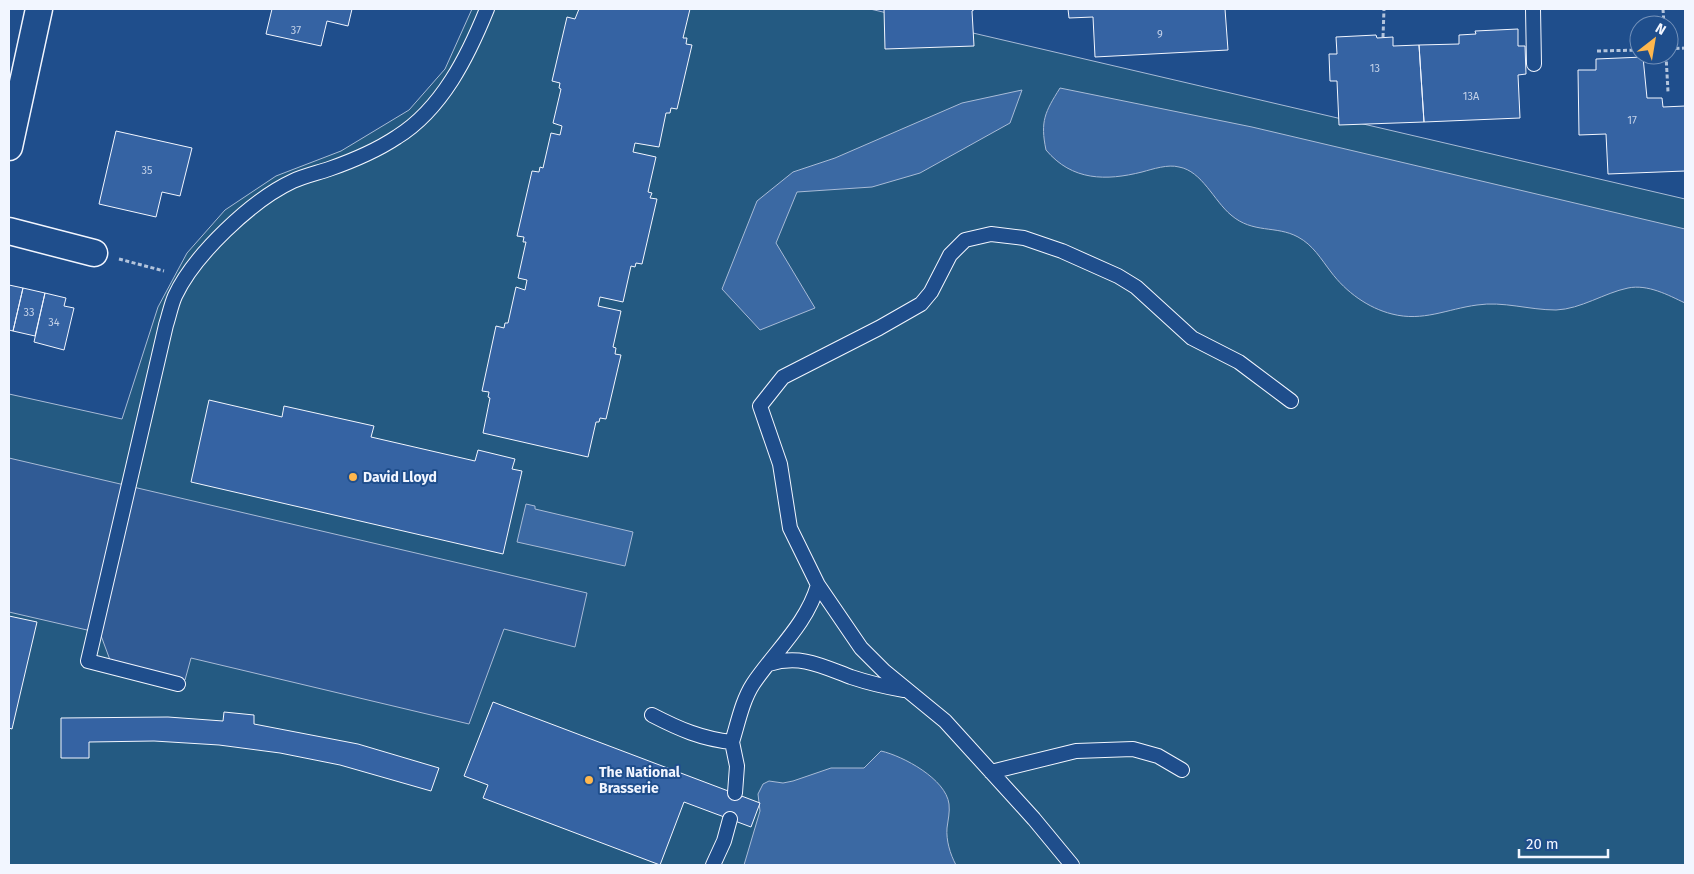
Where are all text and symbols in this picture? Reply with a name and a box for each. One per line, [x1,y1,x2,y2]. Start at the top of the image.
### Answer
north arrow [1629,15,1679,65]
text: N [1652,20,1669,39]
house number: 37 [291,24,301,37]
house number: 9 [1157,28,1163,41]
house number: 13 [1370,62,1380,75]
house number: 13A [1463,90,1480,103]
house number: 17 [1627,114,1637,127]
house number: 35 [142,164,153,177]
house number: 33 [24,306,34,319]
house number: 34 [48,316,60,329]
place label: David Lloyd [363,469,437,486]
marker: David Lloyd [347,471,359,483]
place label: The National Brasserie [599,764,681,797]
marker: The National Brasserie [583,774,595,786]
scale bar [1519,826,1608,858]
text: 20 m [1526,835,1559,853]

